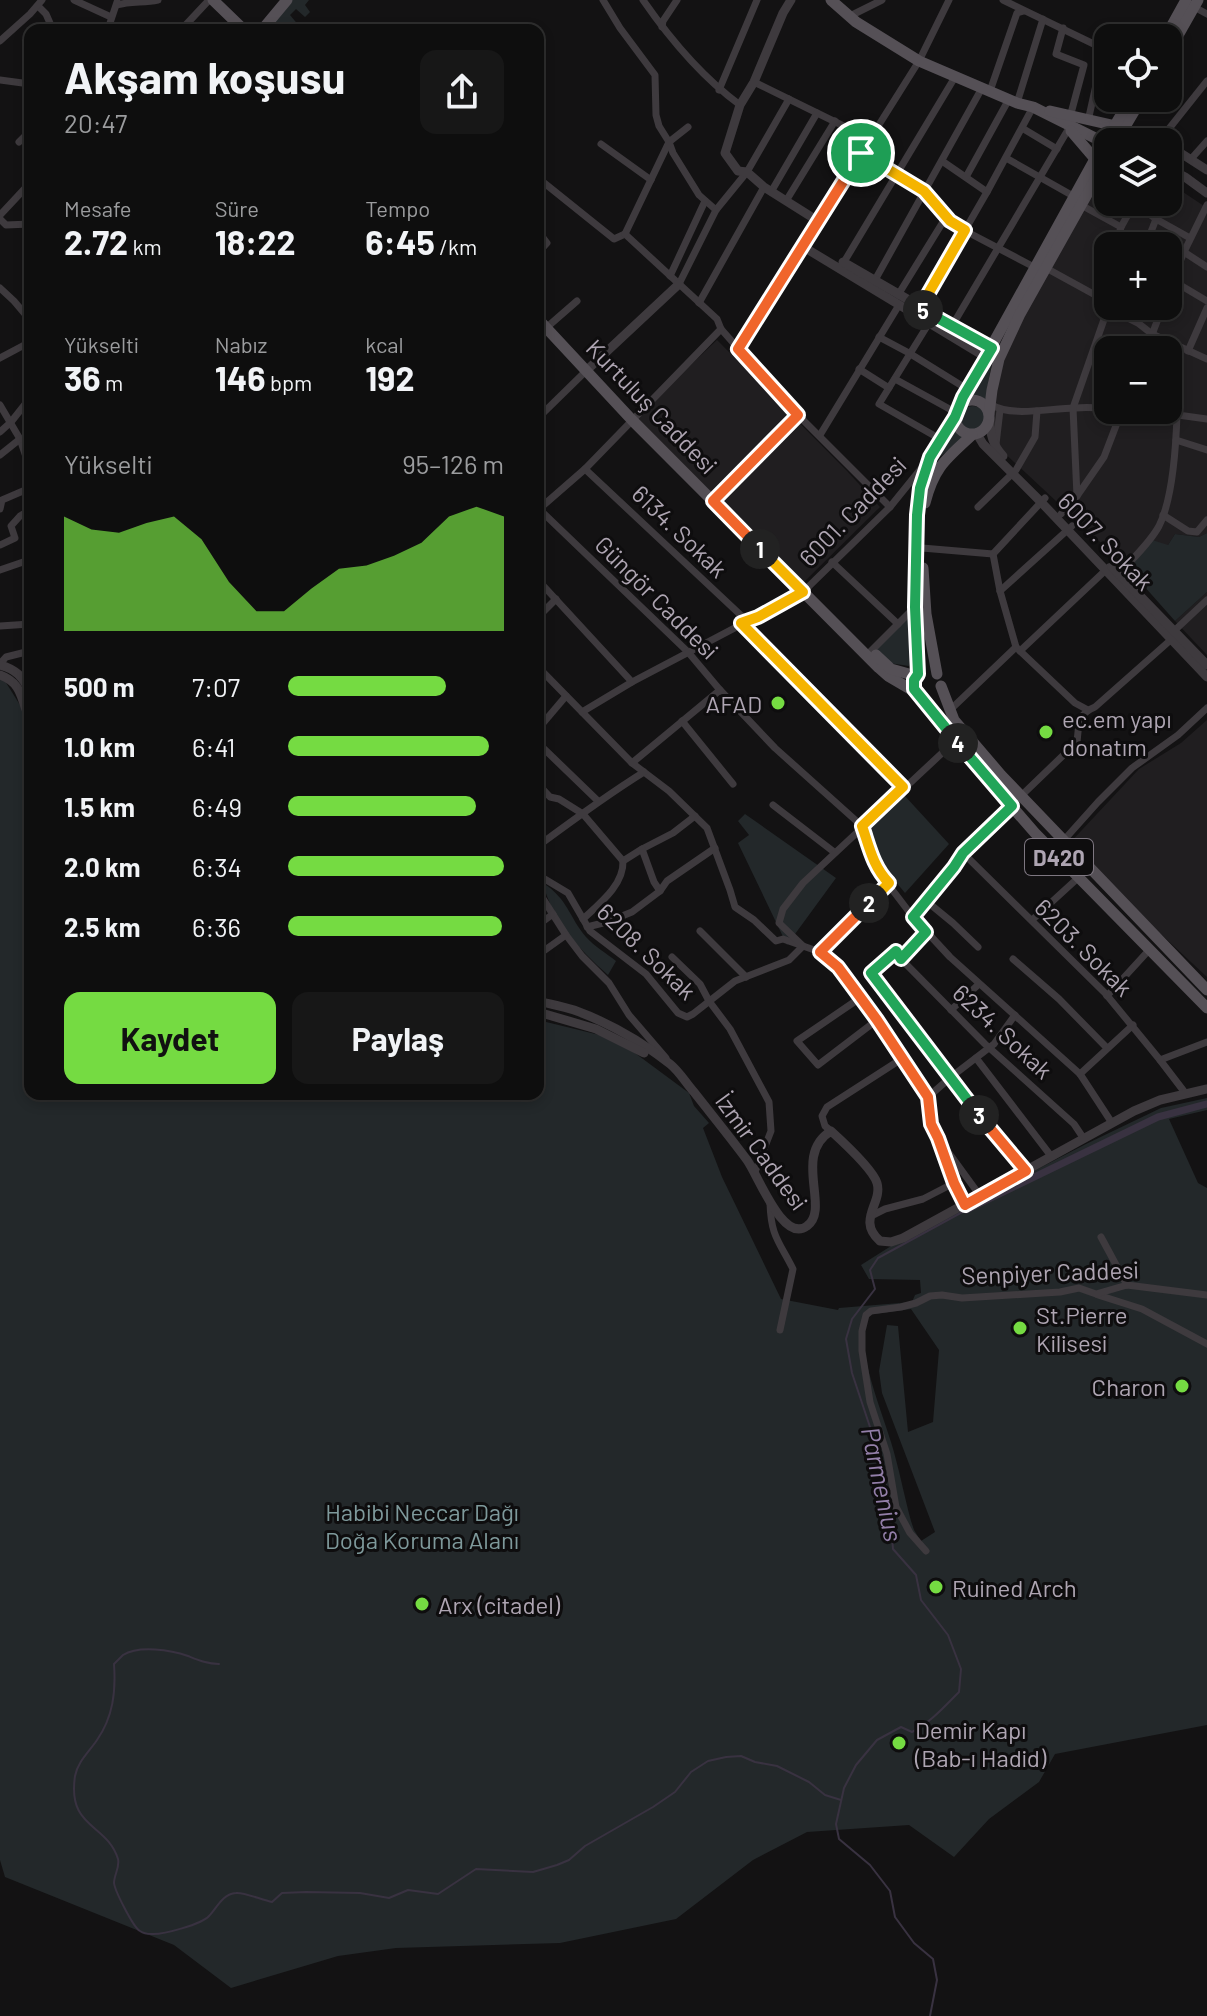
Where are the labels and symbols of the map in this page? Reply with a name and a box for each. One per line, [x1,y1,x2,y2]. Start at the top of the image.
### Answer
pin [827,119,895,187]
pin: 5 [903,290,943,330]
street label: Kurtuluş Caddesi [581,333,723,479]
street label: 6001. Caddesi [793,450,911,572]
street label: 6134. Sokak [627,479,733,583]
street label: 6007. Sokak [1052,486,1160,596]
pin: 1 [740,529,780,569]
street label: Güngör Caddesi [590,530,724,664]
place label: AFAD [706,689,762,718]
marker: AFAD [769,694,787,712]
place label: ec.em yapı donatım [1062,704,1172,761]
pin: 4 [938,723,978,763]
marker: ec.em yapı donatım [1037,723,1055,741]
road number: D420 [1025,839,1093,875]
pin: 2 [849,883,889,923]
street label: 6203. Sokak [1029,892,1139,1002]
street label: 6208. Sokak [592,897,702,1005]
street label: 6234. Sokak [947,978,1059,1084]
street label: İzmir Caddesi [710,1087,814,1215]
pin: 3 [959,1095,999,1135]
street label: Senpiyer Caddesi [961,1254,1139,1290]
place label: St.Pierre Kilisesi [1036,1300,1128,1357]
marker: St.Pierre Kilisesi [1011,1319,1029,1337]
place label: Charon [1092,1372,1166,1401]
marker: Charon [1173,1377,1191,1395]
water label: Parmenius [856,1424,910,1544]
park label: Habibi Neccar Dağı Doğa Koruma Alanı [325,1497,519,1554]
place label: Ruined Arch [952,1573,1077,1602]
marker: Ruined Arch [927,1578,945,1596]
place label: Arx (citadel) [438,1590,561,1619]
marker: Arx (citadel) [413,1595,431,1613]
place label: Demir Kapı (Bab-ı Hadid) [914,1715,1047,1772]
marker: Demir Kapı (Bab-ı Hadid) [890,1734,908,1752]

